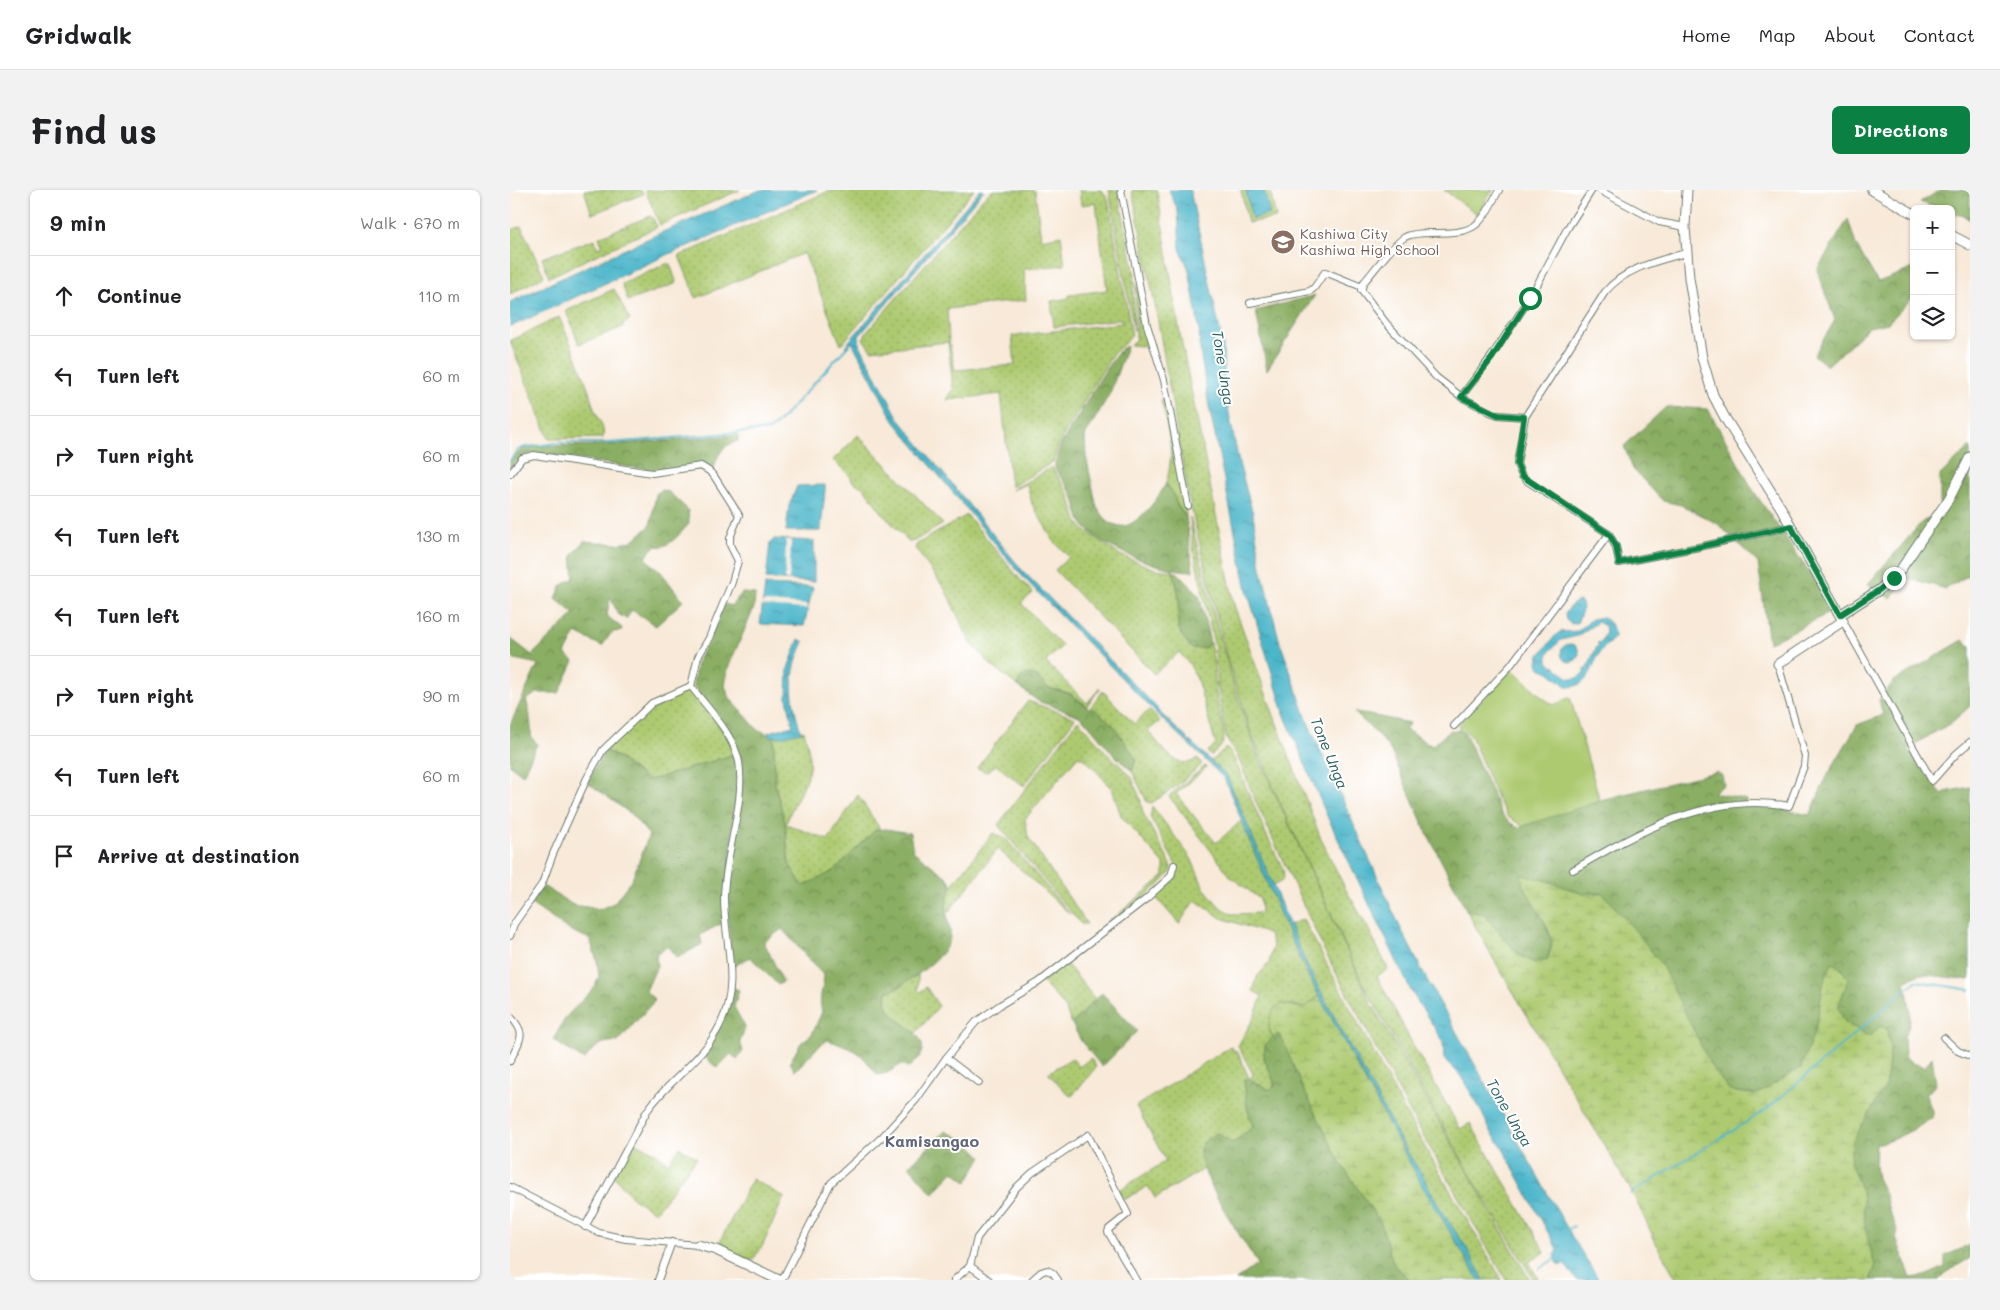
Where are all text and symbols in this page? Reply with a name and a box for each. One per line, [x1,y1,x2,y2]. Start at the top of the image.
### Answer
text: Gridwalk [25,19,132,50]
text: Home [1682,23,1731,47]
text: Map [1759,23,1795,47]
text: About [1823,23,1876,47]
text: Contact [1904,23,1975,47]
button: Directions [1832,106,1970,154]
text: Find us [30,107,157,153]
map controls [1910,205,1955,340]
button: + [1910,205,1955,250]
text: 9 min [50,209,106,236]
text: Walk · 670 m [360,212,460,233]
place label: Kashiwa City Kashiwa High School [1300,224,1439,259]
school or university icon: Kashiwa City Kashiwa High School [1270,229,1296,255]
button: − [1910,250,1955,295]
icon: ahead [50,282,78,310]
text: Continue [97,283,182,308]
text: 110 m [418,285,460,306]
route start [1519,287,1542,310]
button: layers [1910,295,1955,340]
water label: Tone Unga [1208,329,1240,407]
icon: left [50,362,78,390]
text: Turn left [97,363,180,388]
text: 60 m [423,365,460,386]
icon: right [50,442,78,470]
text: Turn right [97,443,194,468]
text: 60 m [423,445,460,466]
icon: left [50,522,78,550]
text: Turn left [97,523,180,548]
text: 130 m [416,525,460,546]
route end [1883,567,1906,590]
icon: left [50,602,78,630]
text: Turn left [97,603,180,628]
text: 160 m [415,605,460,626]
icon: right [50,682,78,710]
text: Turn right [97,683,194,708]
text: 90 m [423,685,460,706]
water label: Tone Unga [1306,714,1353,792]
icon: left [50,762,78,790]
text: Turn left [97,763,180,788]
text: 60 m [423,765,460,786]
icon: arrive [50,842,78,870]
text: Arrive at destination [97,843,300,868]
water label: Tone Unga [1482,1075,1538,1150]
district label: Kamisangao [885,1130,980,1151]

